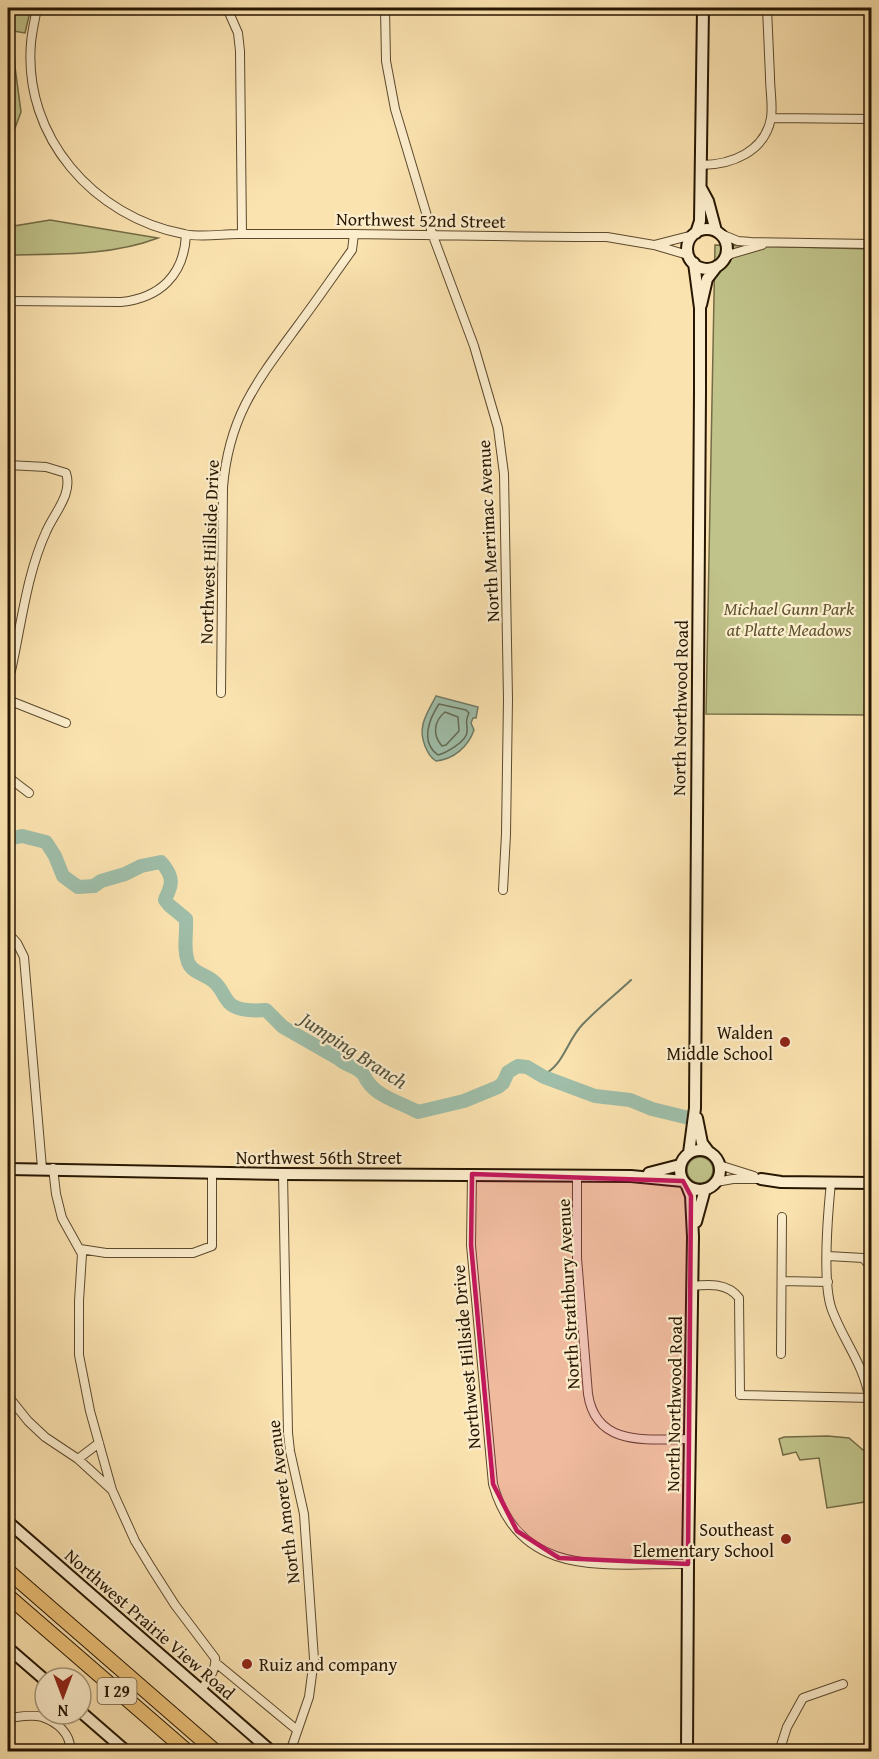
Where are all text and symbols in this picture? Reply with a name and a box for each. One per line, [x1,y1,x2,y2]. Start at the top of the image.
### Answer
street label: Northwest 52nd Street [336,205,507,235]
street label: North Merrimac Avenue [470,439,506,623]
street label: Northwest Hillside Drive [192,459,226,645]
park label: Michael Gunn Park at Platte Meadows [724,595,855,643]
street label: North Northwood Road [665,620,695,796]
water label: Jumping Branch [292,1003,413,1096]
place label: Walden Middle School [666,1019,773,1067]
marker: Walden Middle School [778,1035,792,1049]
street label: Northwest 56th Street [236,1144,403,1171]
street label: North Strathbury Avenue [550,1198,586,1390]
street label: Northwest Hillside Drive [444,1264,488,1450]
street label: North Northwood Road [659,1316,689,1492]
street label: North Amoret Avenue [260,1419,306,1585]
place label: Southeast Elementary School [633,1516,775,1564]
marker: Southeast Elementary School [779,1532,793,1546]
street label: Northwest Prairie View Road [59,1542,241,1706]
place label: Ruiz and company [259,1651,397,1678]
marker: Ruiz and company [240,1657,254,1671]
north arrow [33,1666,93,1726]
road number: I 29 [98,1678,136,1704]
text: N [57,1699,68,1723]

